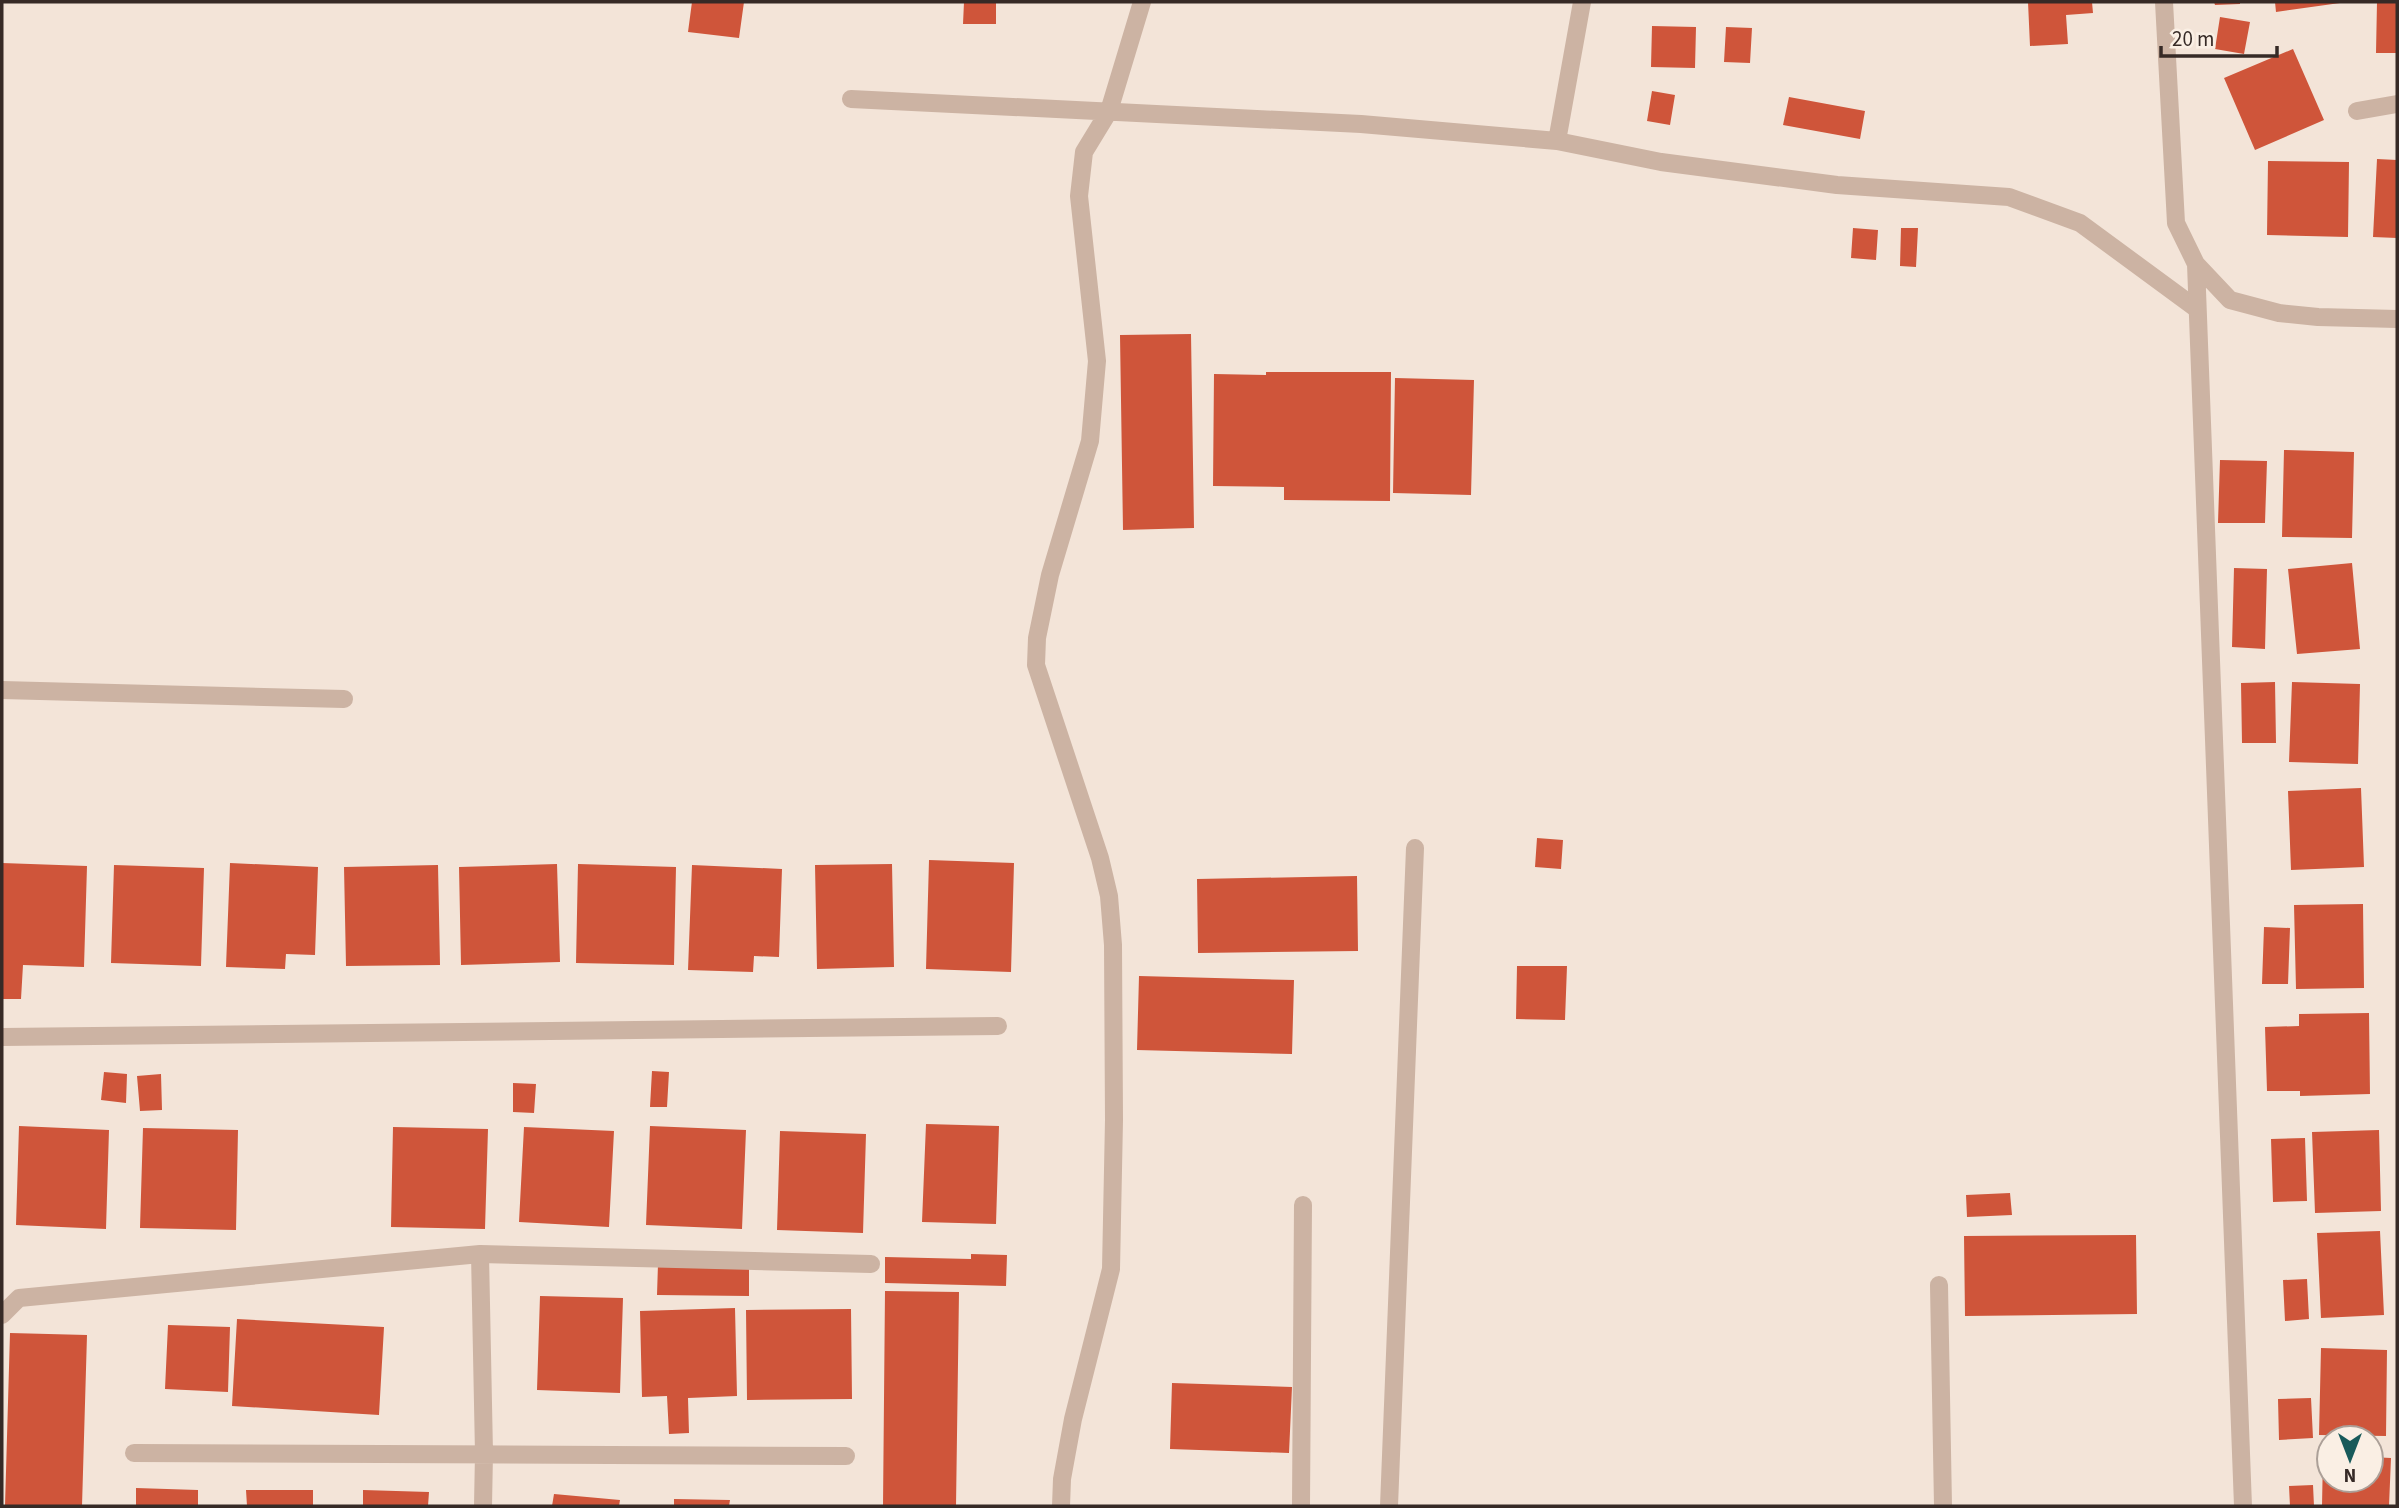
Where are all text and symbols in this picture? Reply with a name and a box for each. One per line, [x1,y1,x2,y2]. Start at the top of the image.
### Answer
scale bar [2161,14,2276,58]
text: 20 m [2172,24,2214,54]
north arrow [2315,1424,2385,1494]
text: N [2344,1461,2356,1488]

